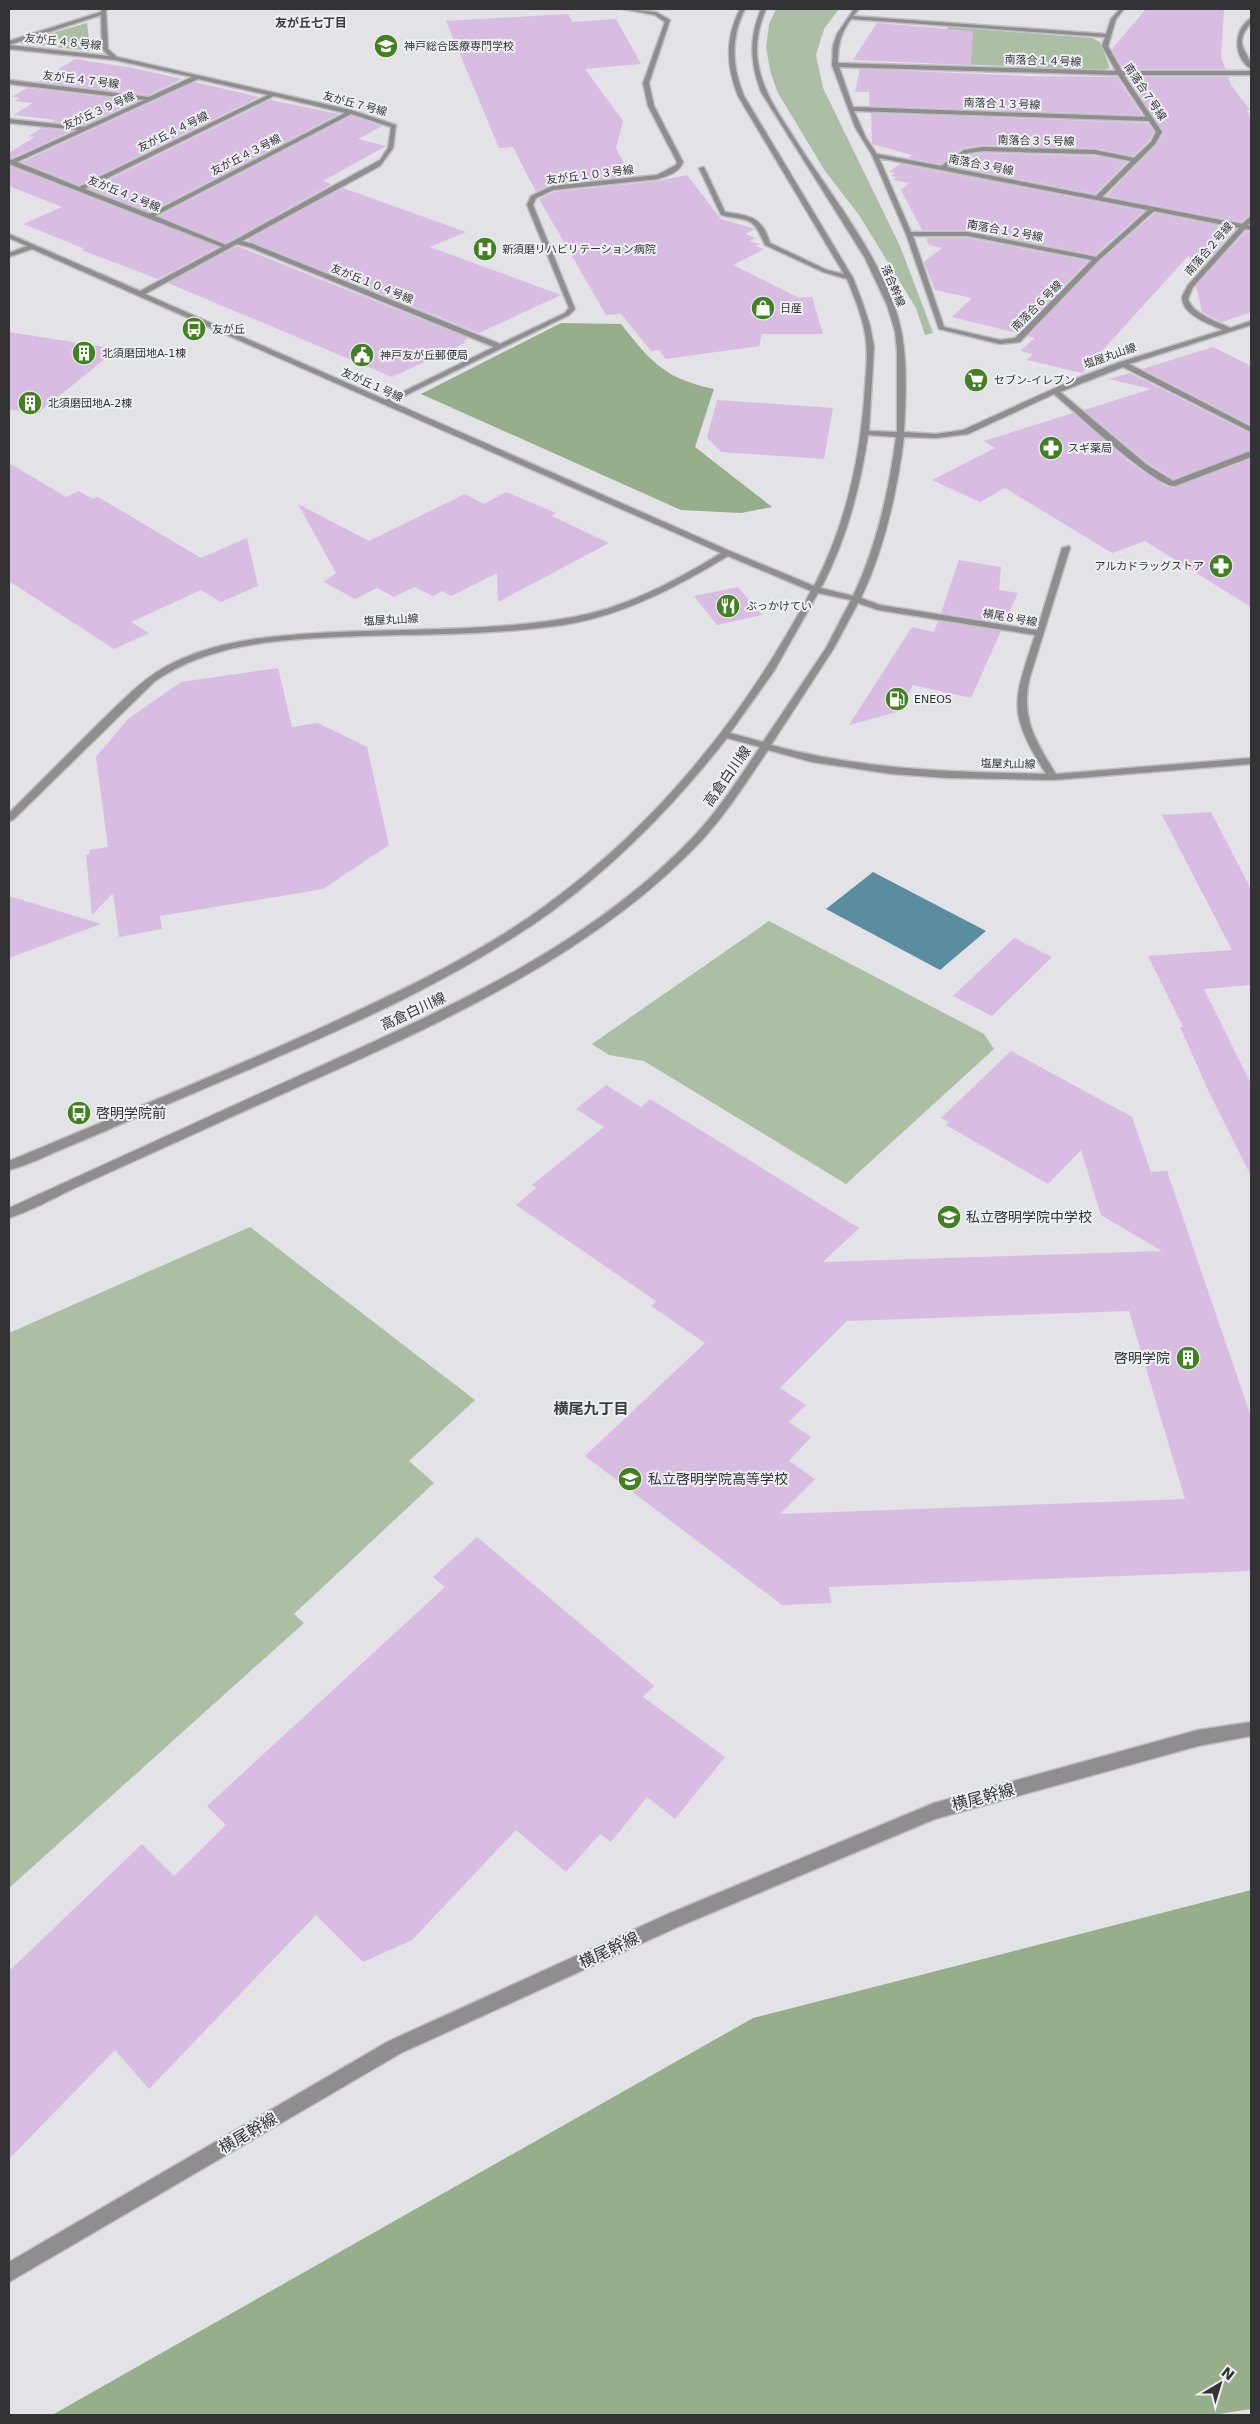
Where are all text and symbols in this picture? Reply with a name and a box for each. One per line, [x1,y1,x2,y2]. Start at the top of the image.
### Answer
district label: 友が丘七丁目 [275,16,347,30]
street label: 友が丘４８号線 [24,32,102,52]
school or university icon: 神戸総合医療専門学校 [373,33,399,59]
place label: 神戸総合医療専門学校 [404,40,514,53]
street label: 南落合１４号線 [1004,53,1082,69]
street label: 南落合７号線 [1121,61,1169,123]
street label: 友が丘４７号線 [42,69,120,91]
street label: 友が丘３９号線 [61,89,137,133]
street label: 友が丘７号線 [321,89,389,119]
street label: 南落合１３号線 [963,96,1041,112]
street label: 友が丘４４号線 [136,109,210,155]
street label: 友が丘４３号線 [209,132,283,178]
street label: 南落合３５号線 [997,134,1075,148]
street label: 南落合３号線 [947,152,1015,178]
street label: 友が丘１０３号線 [546,163,634,187]
street label: 友が丘４２号線 [86,174,162,214]
street label: 南落合１２号線 [966,218,1044,244]
street label: 南落合２号線 [1182,220,1236,278]
hospital icon: 新須磨リハビリテーション病院 [472,236,498,262]
place label: 新須磨リハビリテーション病院 [502,243,656,256]
street label: 友が丘１０４号線 [329,261,415,307]
street label: 落合幹線 [878,263,908,309]
street label: 南落合６号線 [1009,278,1065,334]
shop icon: 日産 [750,295,776,321]
place label: 日産 [780,302,802,315]
bus stop icon: 友が丘 [181,316,207,342]
place label: 友が丘 [212,323,245,336]
building icon: 北須磨団地A-1棟 [71,340,97,366]
street label: 塩屋丸山線 [1082,341,1138,371]
public building icon: 神戸友が丘郵便局 [349,342,375,368]
place label: 北須磨団地A-1棟 [102,347,186,360]
place label: 神戸友が丘郵便局 [380,349,468,362]
street label: 友が丘１号線 [339,366,405,404]
supermarket icon: セブン-イレブン [963,367,989,393]
place label: セブン-イレブン [994,374,1075,387]
building icon: 北須磨団地A-2棟 [17,390,43,416]
place label: 北須磨団地A-2棟 [48,397,132,410]
pharmacy icon: スギ薬局 [1038,435,1064,461]
place label: スギ薬局 [1068,442,1112,455]
pharmacy icon: アルカドラッグストア [1208,553,1234,579]
place label: アルカドラッグストア [1094,560,1204,573]
restaurant icon: ぶっかけてい [715,593,741,619]
place label: ぶっかけてい [746,600,812,613]
street label: 横尾８号線 [982,607,1038,629]
street label: 塩屋丸山線 [363,612,419,628]
fuel station icon: ENEOS [884,686,910,712]
place label: ENEOS [914,693,952,706]
street label: 高倉白川線 [700,743,754,809]
street label: 塩屋丸山線 [980,757,1036,771]
street label: 高倉白川線 [378,989,448,1033]
bus stop icon: 啓明学院前 [66,1100,92,1126]
place label: 啓明学院前 [96,1105,166,1121]
school or university icon: 私立啓明学院中学校 [936,1204,962,1230]
place label: 私立啓明学院中学校 [966,1209,1092,1225]
building icon: 啓明学院 [1175,1345,1201,1371]
place label: 啓明学院 [1114,1350,1170,1366]
district label: 横尾九丁目 [553,1400,629,1418]
school or university icon: 私立啓明学院高等学校 [617,1466,643,1492]
place label: 私立啓明学院高等学校 [648,1471,788,1487]
street label: 横尾幹線 [950,1780,1016,1814]
street label: 横尾幹線 [576,1928,642,1972]
street label: 横尾幹線 [216,2109,280,2157]
north arrow [1195,2359,1245,2409]
text: N [1218,2364,1238,2384]

